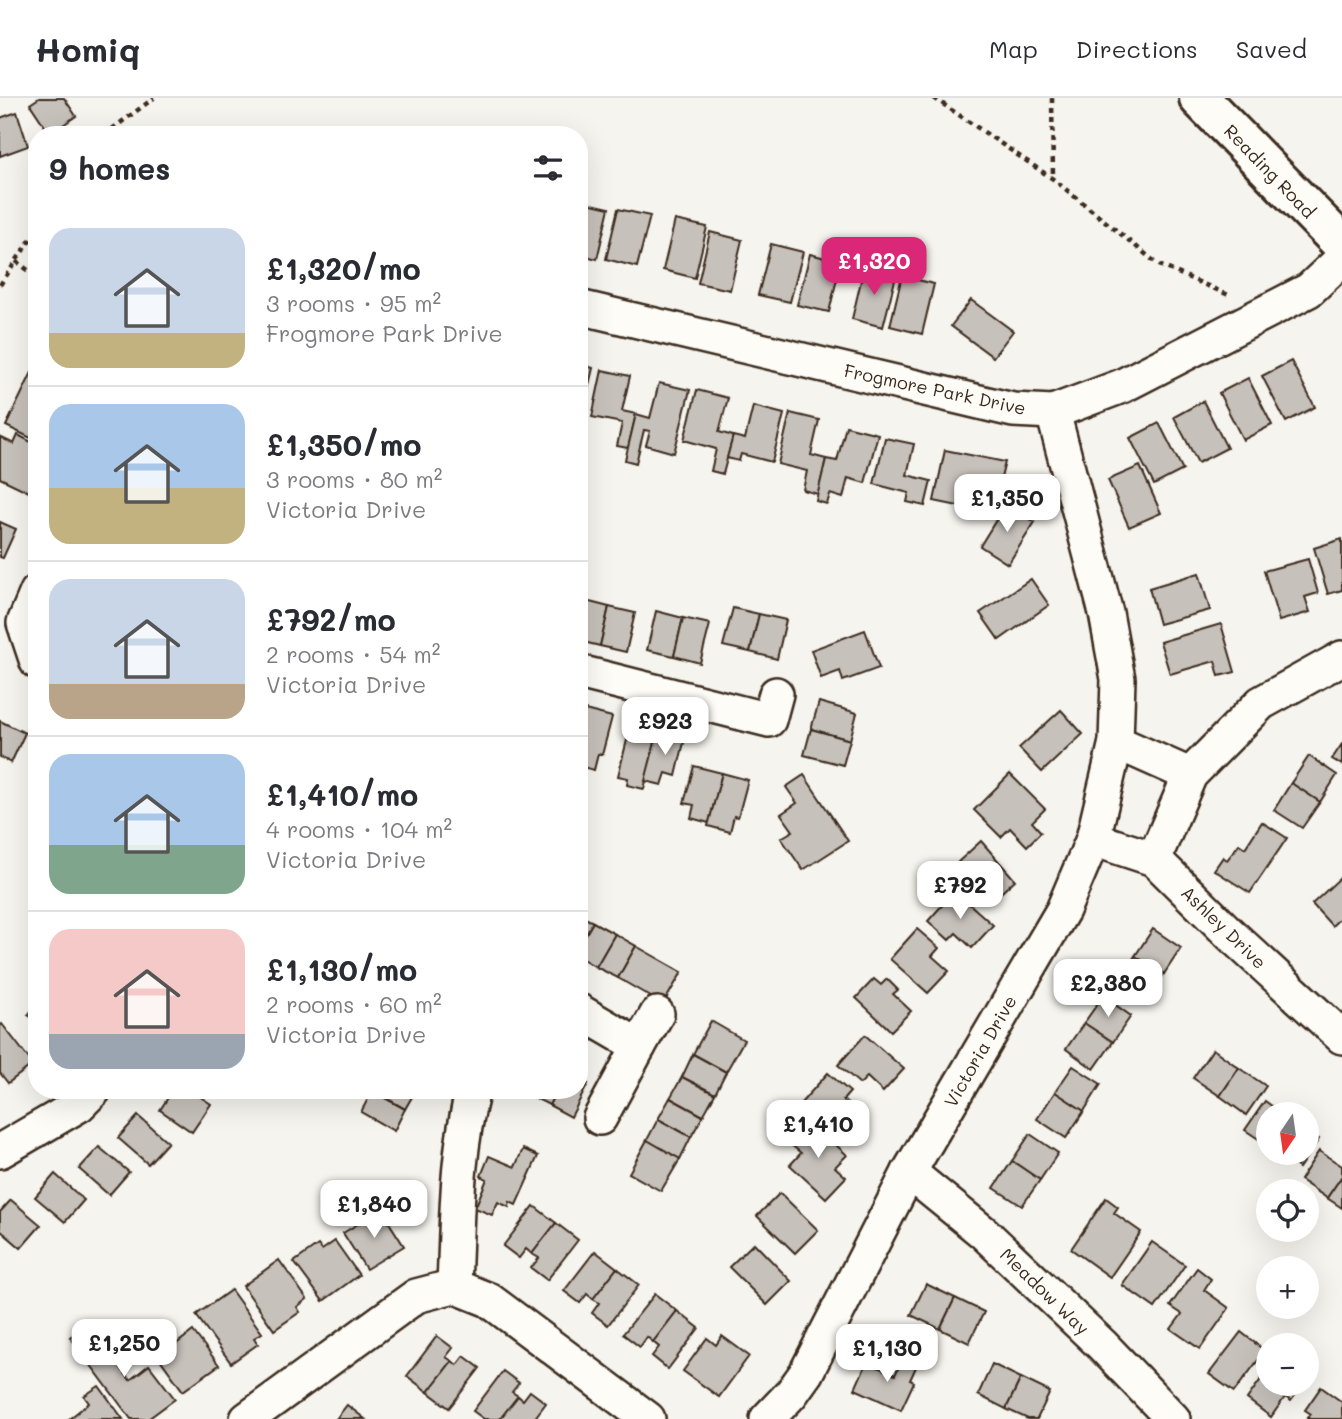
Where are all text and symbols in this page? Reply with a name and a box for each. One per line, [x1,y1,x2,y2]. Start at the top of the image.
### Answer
text: Homiq [35,27,140,70]
text: Map [989,33,1038,64]
text: Directions [1076,33,1198,64]
text: Saved [1236,33,1307,64]
street label: Reading Road [1219,119,1321,223]
text: 9 homes [49,148,170,188]
icon: filters [529,149,567,187]
pin: £1,320 [817,238,931,297]
text: £1,320 [837,245,911,275]
text: £1,320/mo [266,248,421,288]
icon: home [105,256,189,340]
text: 3 rooms · 95 m² [266,288,441,318]
text: Frogmore Park Drive [266,318,503,348]
street label: Frogmore Park Drive [842,358,1028,420]
text: £1,350/mo [266,424,422,464]
icon: home [105,432,189,516]
text: 3 rooms · 80 m² [266,464,442,494]
pin: £1,350 [950,474,1064,534]
text: £1,350 [970,482,1044,512]
text: Victoria Drive [266,494,426,524]
text: £792/mo [266,599,396,639]
icon: home [105,607,189,691]
text: 2 rooms · 54 m² [266,639,441,669]
text: Victoria Drive [266,669,426,699]
pin: £923 [624,698,706,757]
text: £923 [638,705,692,735]
text: £1,410/mo [266,774,418,814]
icon: home [105,782,189,866]
text: 4 rooms · 104 m² [266,814,452,844]
text: Victoria Drive [266,844,426,874]
pin: £792 [919,862,1001,921]
text: £792 [933,869,987,899]
street label: Ashley Drive [1176,880,1272,974]
text: £1,130/mo [266,949,417,989]
icon: home [105,957,189,1041]
pin: £2,380 [1051,960,1165,1019]
text: £2,380 [1069,967,1147,997]
text: 2 rooms · 60 m² [266,989,442,1019]
street label: Victoria Drive [938,991,1022,1111]
text: Victoria Drive [266,1019,426,1049]
pin: £1,410 [761,1100,875,1160]
north arrow [1256,1102,1320,1166]
map controls [1256,1102,1319,1396]
text: £1,410 [782,1108,854,1138]
button: locate [1256,1179,1319,1242]
pin: £1,840 [317,1180,431,1240]
text: £1,840 [336,1188,412,1218]
street label: Meadow Way [995,1242,1095,1340]
button: + [1256,1256,1319,1319]
pin: £1,250 [67,1320,181,1379]
pin: £1,130 [830,1324,944,1384]
text: £1,250 [88,1327,160,1357]
text: £1,130 [852,1332,922,1362]
button: − [1256,1333,1319,1396]

